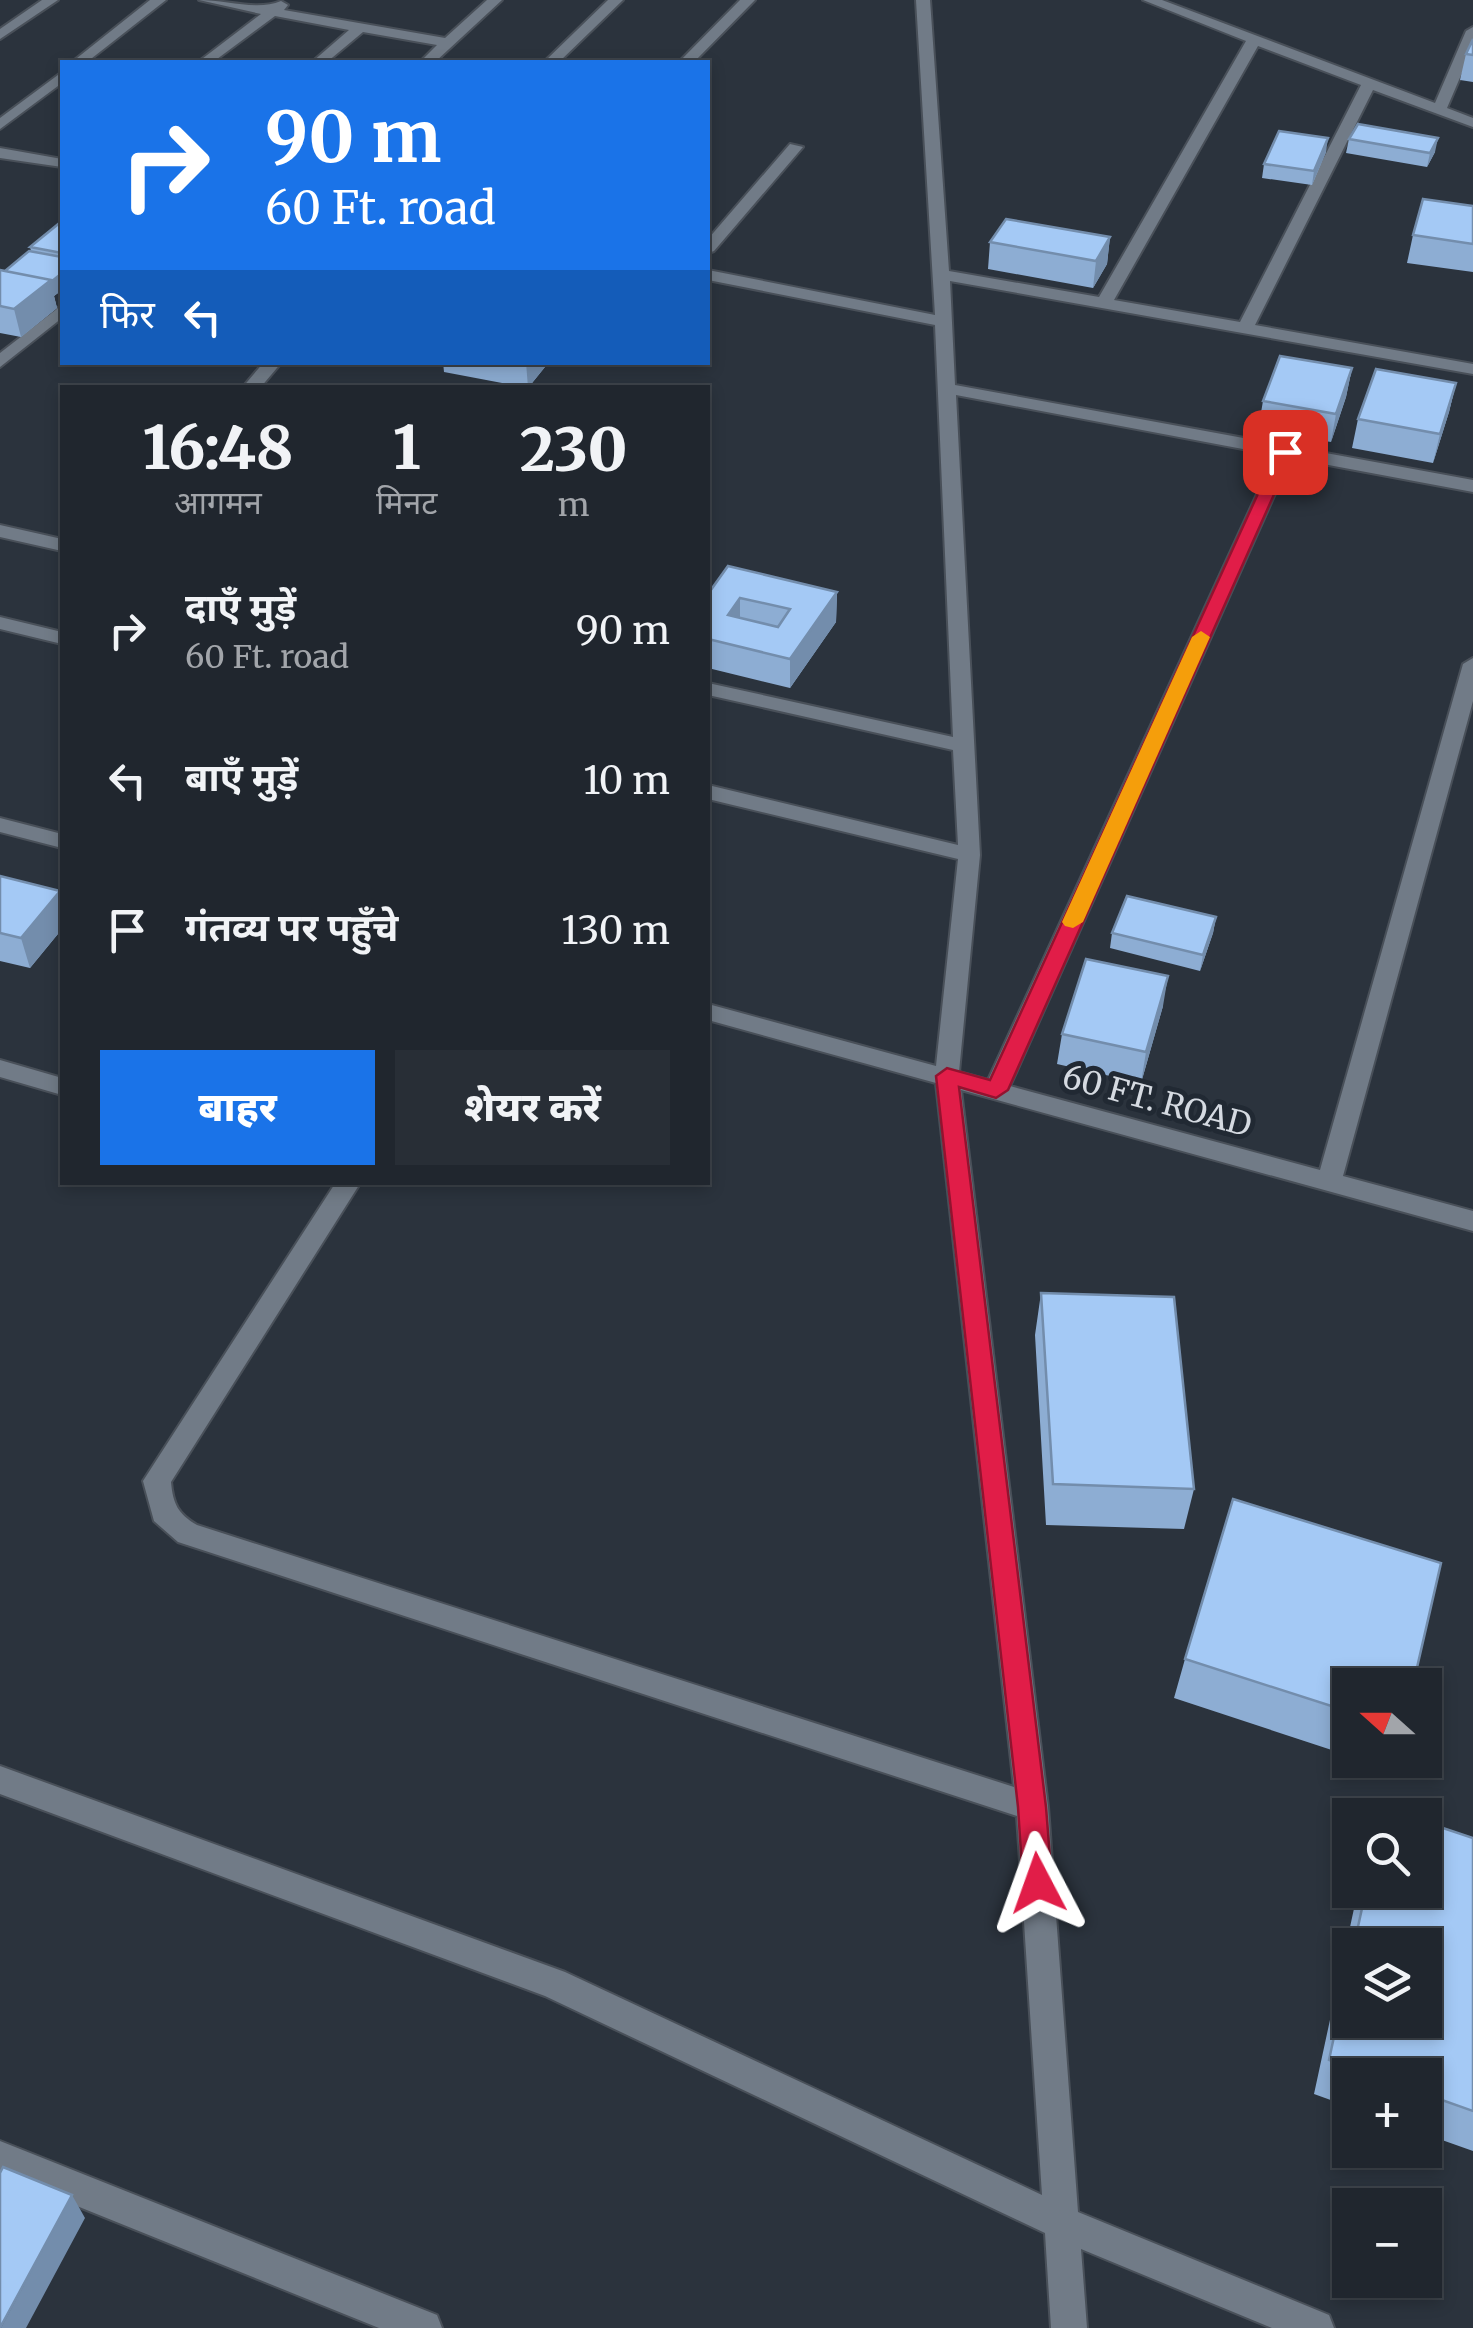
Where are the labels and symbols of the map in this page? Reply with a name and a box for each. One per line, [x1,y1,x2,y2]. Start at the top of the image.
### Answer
pin [1243,410,1328,495]
street label: 60 FT. ROAD [1058,1057,1256,1145]
north arrow [1332,1668,1442,1778]
position arrow [986,1831,1090,1935]

